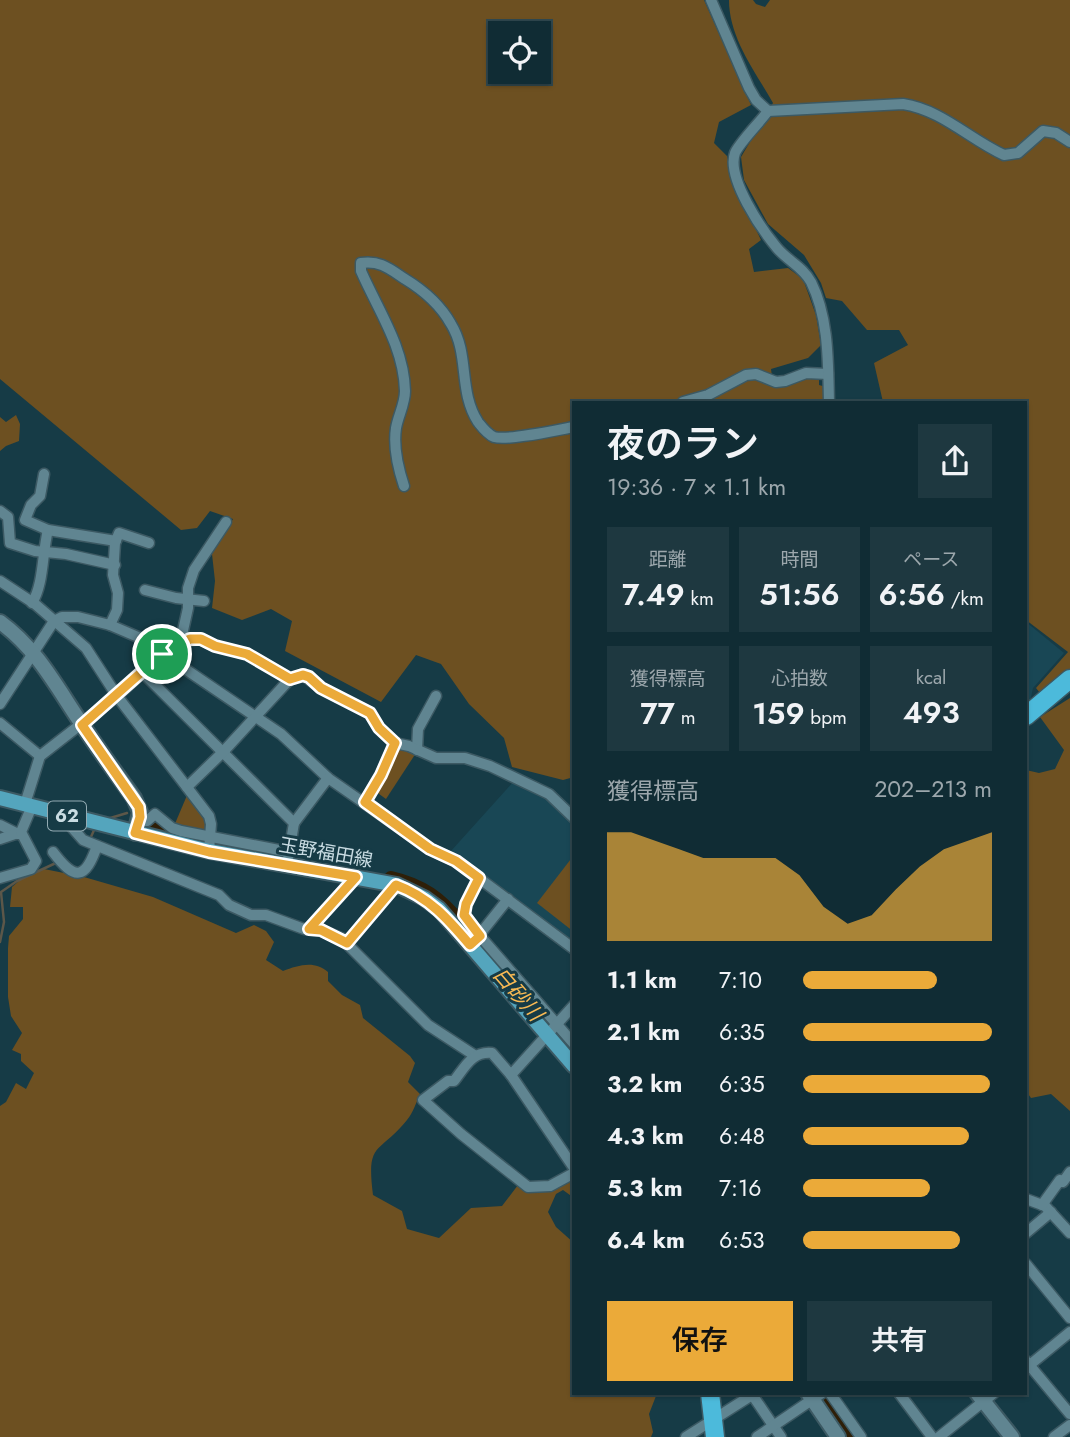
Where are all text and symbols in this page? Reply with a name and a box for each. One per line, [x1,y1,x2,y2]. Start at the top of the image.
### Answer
map controls [488,21,551,84]
button: locate [488,21,551,84]
text: 夜のラン [607,416,759,471]
button: share [918,424,992,498]
text: 19:36 · 7 × 1.1 km [607,470,786,504]
text: 距離 [649,546,687,573]
text: 時間 [780,546,819,573]
text: ペース [903,546,959,573]
text: 7.49 [622,573,685,616]
text: 51:56 [759,573,840,616]
text: 6:56 [879,573,945,616]
text: km [685,585,714,612]
text: /km [945,585,984,612]
pin [132,624,192,684]
icon: arrive [143,635,181,673]
text: kcal [916,664,946,691]
text: 獲得標高 [630,665,706,692]
text: 心拍数 [771,665,828,692]
text: 493 [903,691,960,734]
text: 77 [640,692,675,735]
text: 159 [752,692,805,735]
text: m [675,704,695,731]
text: bpm [805,704,847,731]
text: 202–213 m [874,772,992,806]
text: 獲得標高 [607,774,699,808]
road number: 62 [48,802,86,830]
street label: 玉野福田線 [277,831,375,874]
water label: 白砂川 [486,960,551,1029]
text: 1.1 km [607,963,677,997]
text: 7:10 [719,963,762,997]
text: 2.1 km [607,1015,680,1049]
text: 6:35 [719,1015,765,1049]
text: 3.2 km [607,1067,682,1101]
text: 6:35 [719,1067,765,1101]
text: 4.3 km [607,1119,684,1153]
text: 6:48 [719,1119,765,1153]
text: 5.3 km [607,1171,683,1205]
text: 7:16 [719,1171,762,1205]
text: 6.4 km [607,1223,685,1257]
text: 6:53 [719,1223,765,1257]
button: 保存 [607,1301,793,1381]
button: 共有 [807,1301,992,1381]

